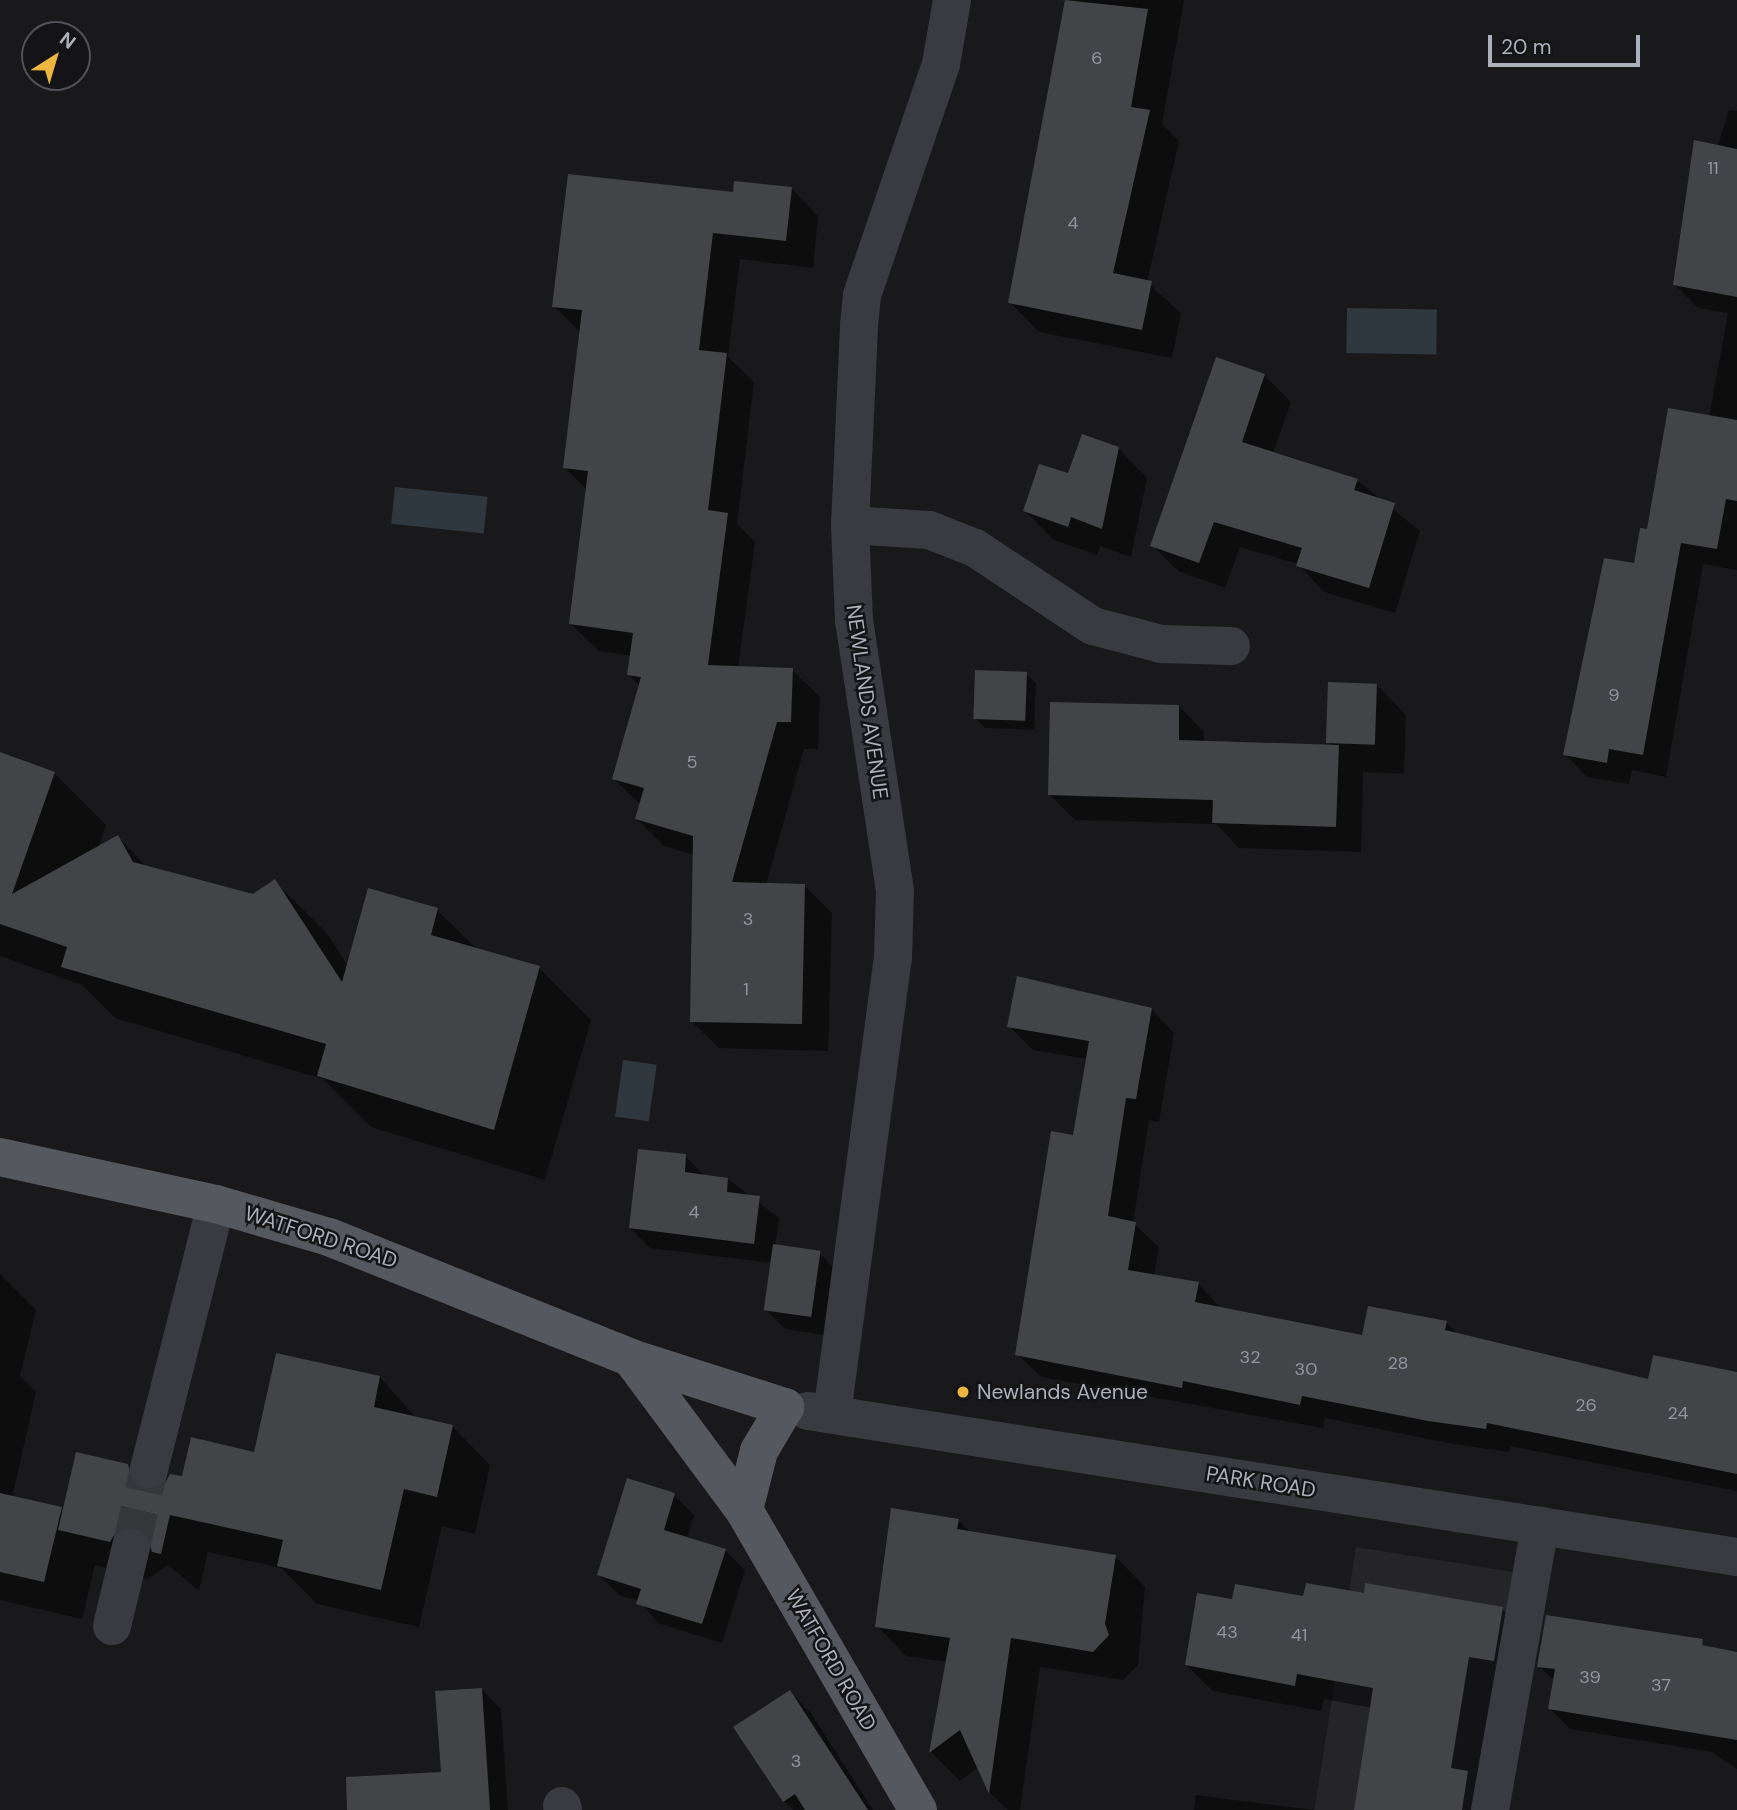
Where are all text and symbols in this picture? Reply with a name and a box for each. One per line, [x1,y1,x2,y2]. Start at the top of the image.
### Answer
north arrow [21,21,91,91]
scale bar [1492,21,1644,65]
text: N [55,26,81,55]
text: 20 m [1501,33,1552,61]
house number: 6 [1091,47,1103,69]
house number: 11 [1707,157,1719,179]
house number: 4 [1068,212,1078,234]
street label: NEWLANDS AVENUE [841,603,893,801]
house number: 9 [1608,684,1620,706]
house number: 5 [687,751,697,773]
house number: 3 [743,908,753,930]
house number: 1 [743,978,749,1000]
street label: WATFORD ROAD [242,1200,400,1274]
house number: 4 [689,1201,699,1223]
house number: 32 [1239,1346,1261,1368]
house number: 28 [1387,1352,1409,1374]
house number: 30 [1295,1358,1317,1380]
place label: Newlands Avenue [977,1379,1148,1405]
marker: Newlands Avenue [955,1384,971,1400]
house number: 26 [1575,1394,1597,1416]
house number: 24 [1668,1402,1688,1424]
street label: PARK ROAD [1204,1461,1318,1503]
street label: WATFORD ROAD [780,1585,882,1735]
house number: 43 [1216,1621,1238,1643]
house number: 41 [1291,1624,1307,1646]
house number: 39 [1579,1666,1601,1688]
house number: 37 [1651,1674,1671,1696]
house number: 3 [791,1750,801,1772]

